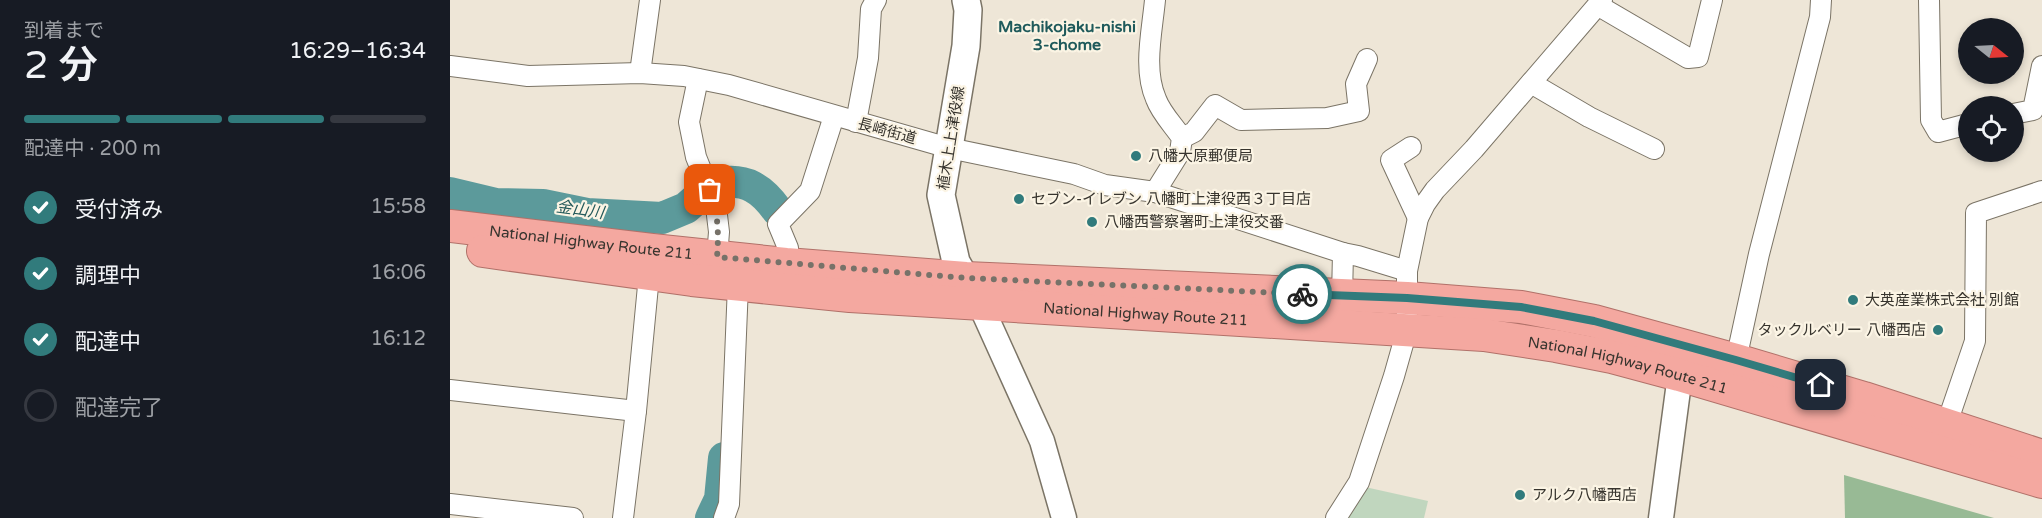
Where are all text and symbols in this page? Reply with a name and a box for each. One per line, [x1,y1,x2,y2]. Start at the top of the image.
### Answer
district label: Machikojaku-nishi 3-chome [998,17,1136,55]
north arrow [1958,18,2024,84]
map controls [1958,18,2024,162]
text: 到着まで [24,19,104,43]
text: 16:29–16:34 [289,38,426,64]
text: 2 分 [24,42,98,89]
street label: 植木上上津役線 [934,85,968,191]
button: locate [1958,96,2024,162]
street label: 長崎街道 [856,115,918,147]
text: 配達中 · 200 m [24,137,161,161]
place label: 八幡大原郵便局 [1148,147,1253,165]
marker: 八幡大原郵便局 [1129,149,1143,163]
pin [684,164,735,215]
icon: bag [693,173,726,206]
place label: セブン-イレブン 八幡町上津役西３丁目店 [1031,190,1311,208]
icon: check [24,191,57,224]
marker: セブン-イレブン 八幡町上津役西３丁目店 [1012,192,1026,206]
text: 15:58 [371,195,426,219]
text: 受付済み [75,197,163,223]
water label: 金山川 [555,197,607,224]
place label: 八幡西警察署町上津役交番 [1104,213,1284,231]
marker: 八幡西警察署町上津役交番 [1085,215,1099,229]
street label: National Highway Route 211 [488,222,694,263]
icon: check [24,257,57,290]
text: 16:06 [371,261,426,285]
text: 調理中 [75,263,141,289]
courier [1272,264,1332,324]
icon: bike [1286,278,1319,311]
place label: 大英産業株式会社 別館 [1865,291,2019,309]
marker: 大英産業株式会社 別館 [1846,293,1860,307]
street label: National Highway Route 211 [1043,299,1248,329]
place label: タックルベリー 八幡西店 [1758,321,1926,339]
icon: check [24,323,57,356]
marker: タックルベリー 八幡西店 [1931,323,1945,337]
text: 16:12 [371,327,426,351]
text: 配達中 [75,329,141,355]
street label: National Highway Route 211 [1527,333,1730,398]
pin [1795,359,1846,410]
icon: home [1804,368,1837,401]
text: 配達完了 [75,395,163,421]
place label: アルク八幡西店 [1532,486,1637,504]
marker: アルク八幡西店 [1513,488,1527,502]

